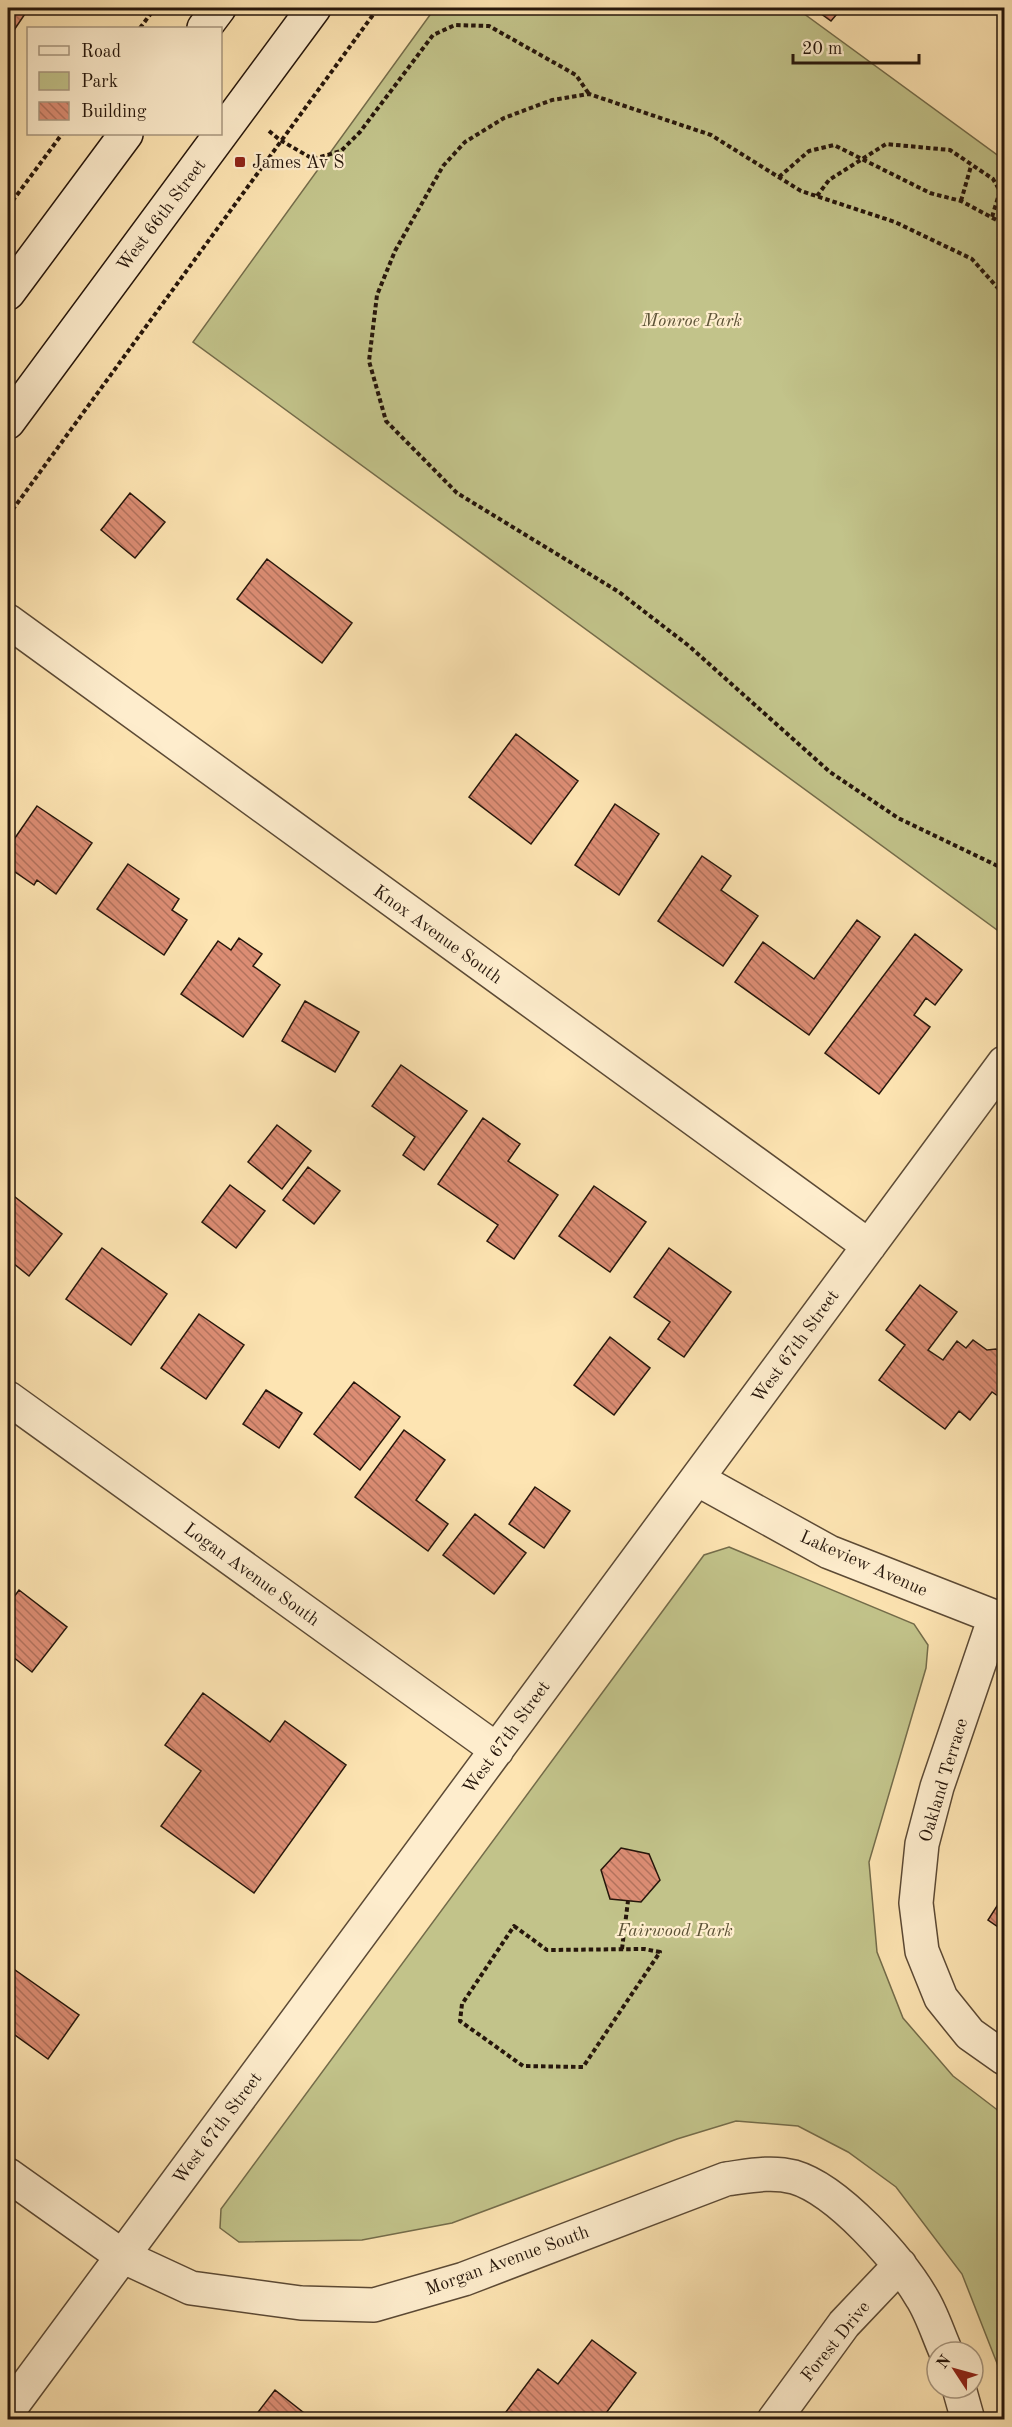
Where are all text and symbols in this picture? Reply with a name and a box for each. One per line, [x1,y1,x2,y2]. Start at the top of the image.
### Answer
legend [27,27,222,135]
scale bar [793,27,919,65]
text: 20 m [802,40,842,58]
text: Road [81,43,121,61]
text: Park [81,73,118,91]
text: Building [81,103,147,121]
place label: James Av S [252,154,344,172]
marker: James Av S [233,155,247,169]
street label: West 66th Street [114,156,210,275]
park label: Monroe Park [641,312,742,330]
street label: Knox Avenue South [370,882,505,988]
street label: West 67th Street [749,1287,843,1406]
street label: Logan Avenue South [180,1520,323,1630]
street label: Lakeview Avenue [797,1528,930,1600]
street label: West 67th Street [460,1678,554,1797]
street label: Oakland Terrace [917,1716,971,1844]
park label: Fairwood Park [616,1922,733,1940]
street label: West 67th Street [170,2069,266,2188]
street label: Morgan Avenue South [423,2223,592,2299]
street label: Forest Drive [798,2298,874,2385]
north arrow [925,2340,985,2400]
text: N [934,2352,955,2372]

